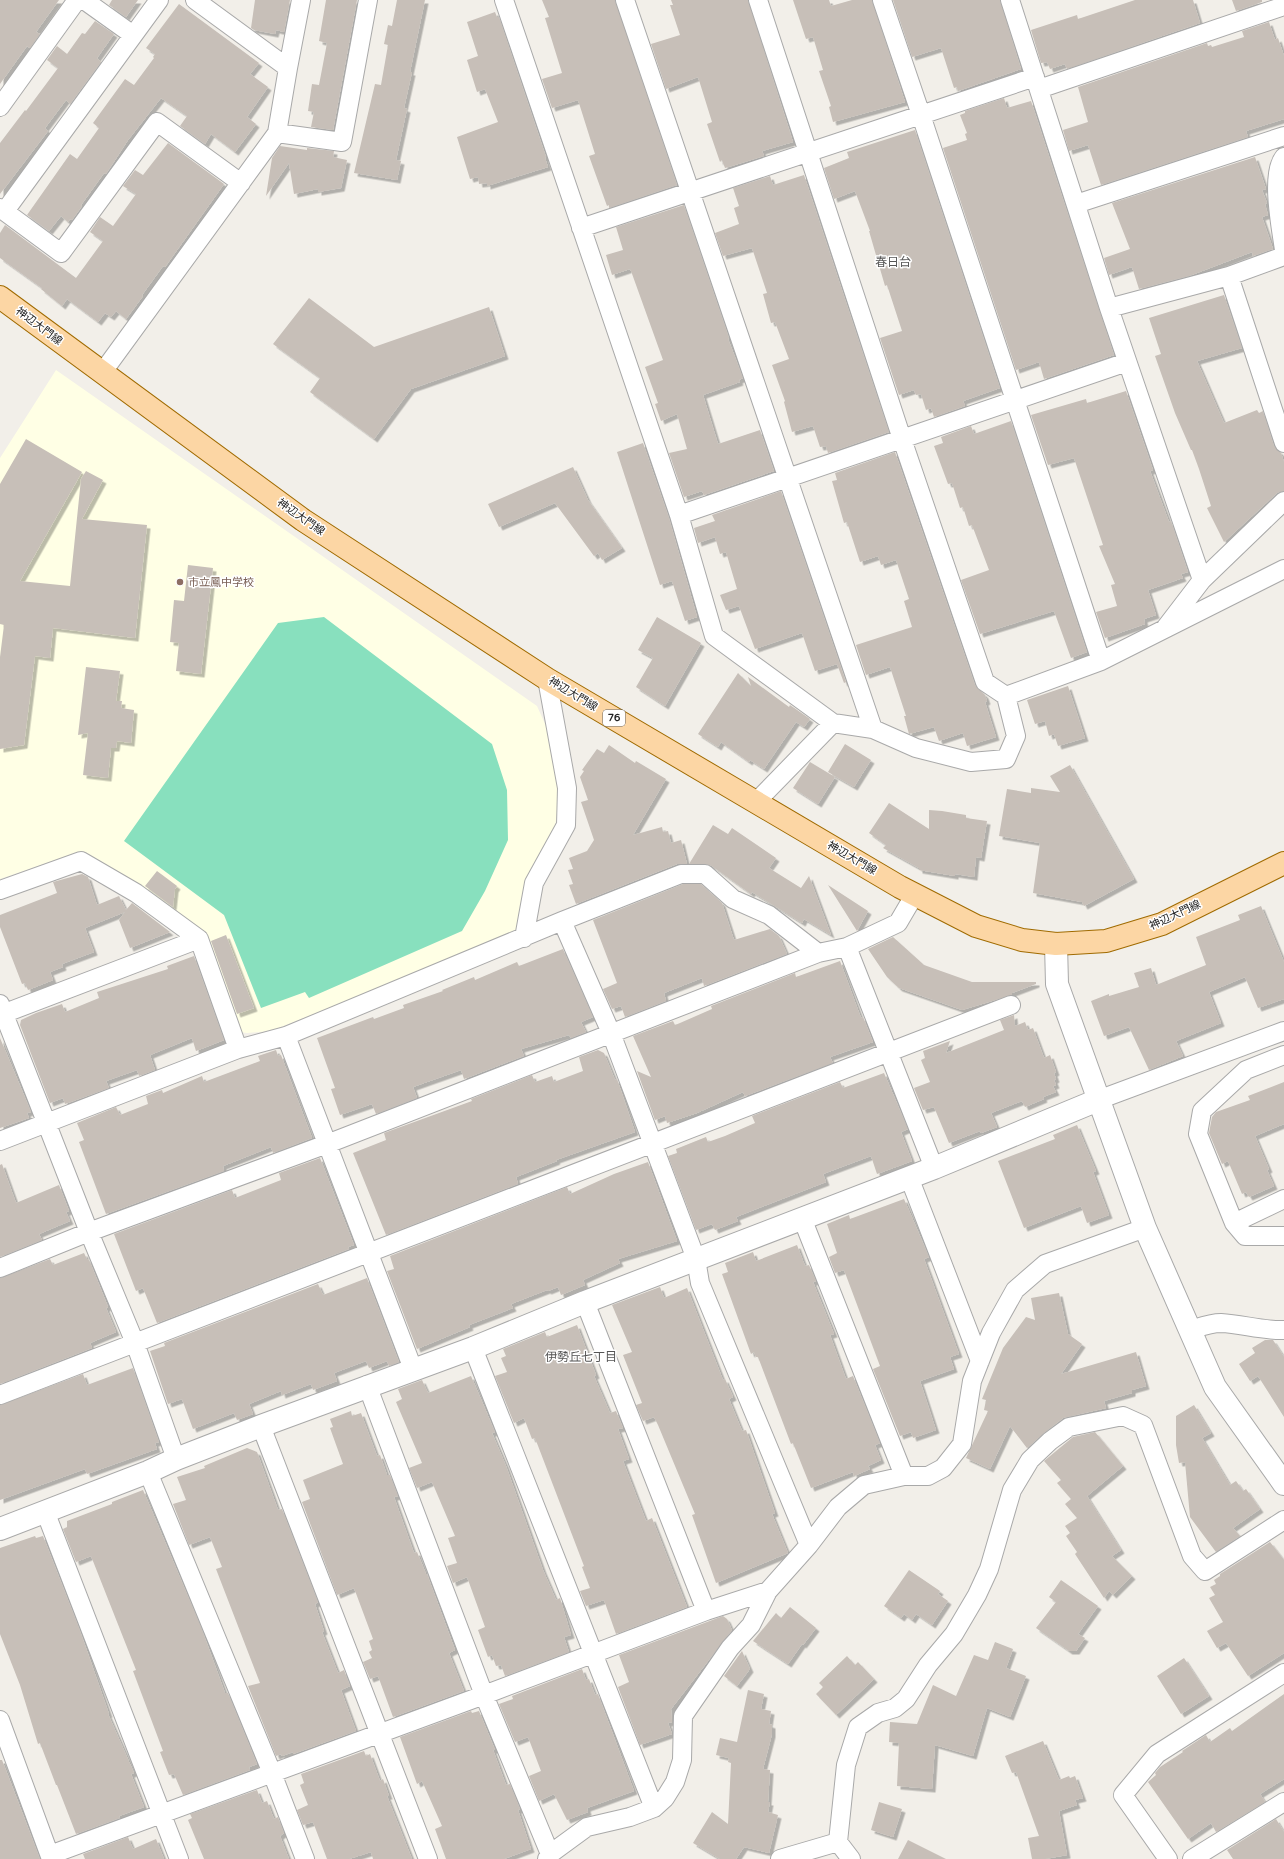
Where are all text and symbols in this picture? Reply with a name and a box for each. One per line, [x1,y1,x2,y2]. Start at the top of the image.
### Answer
district label: 春日台 [875,255,911,269]
street label: 神辺大門線 [13,304,65,348]
street label: 神辺大門線 [275,496,327,538]
place label: 市立鳳中学校 [188,576,254,589]
marker: 市立鳳中学校 [175,577,185,587]
street label: 神辺大門線 [546,674,600,714]
road number: 76 [603,710,625,726]
street label: 神辺大門線 [825,839,879,877]
street label: 神辺大門線 [1147,897,1203,933]
district label: 伊勢丘七丁目 [545,1350,617,1364]

